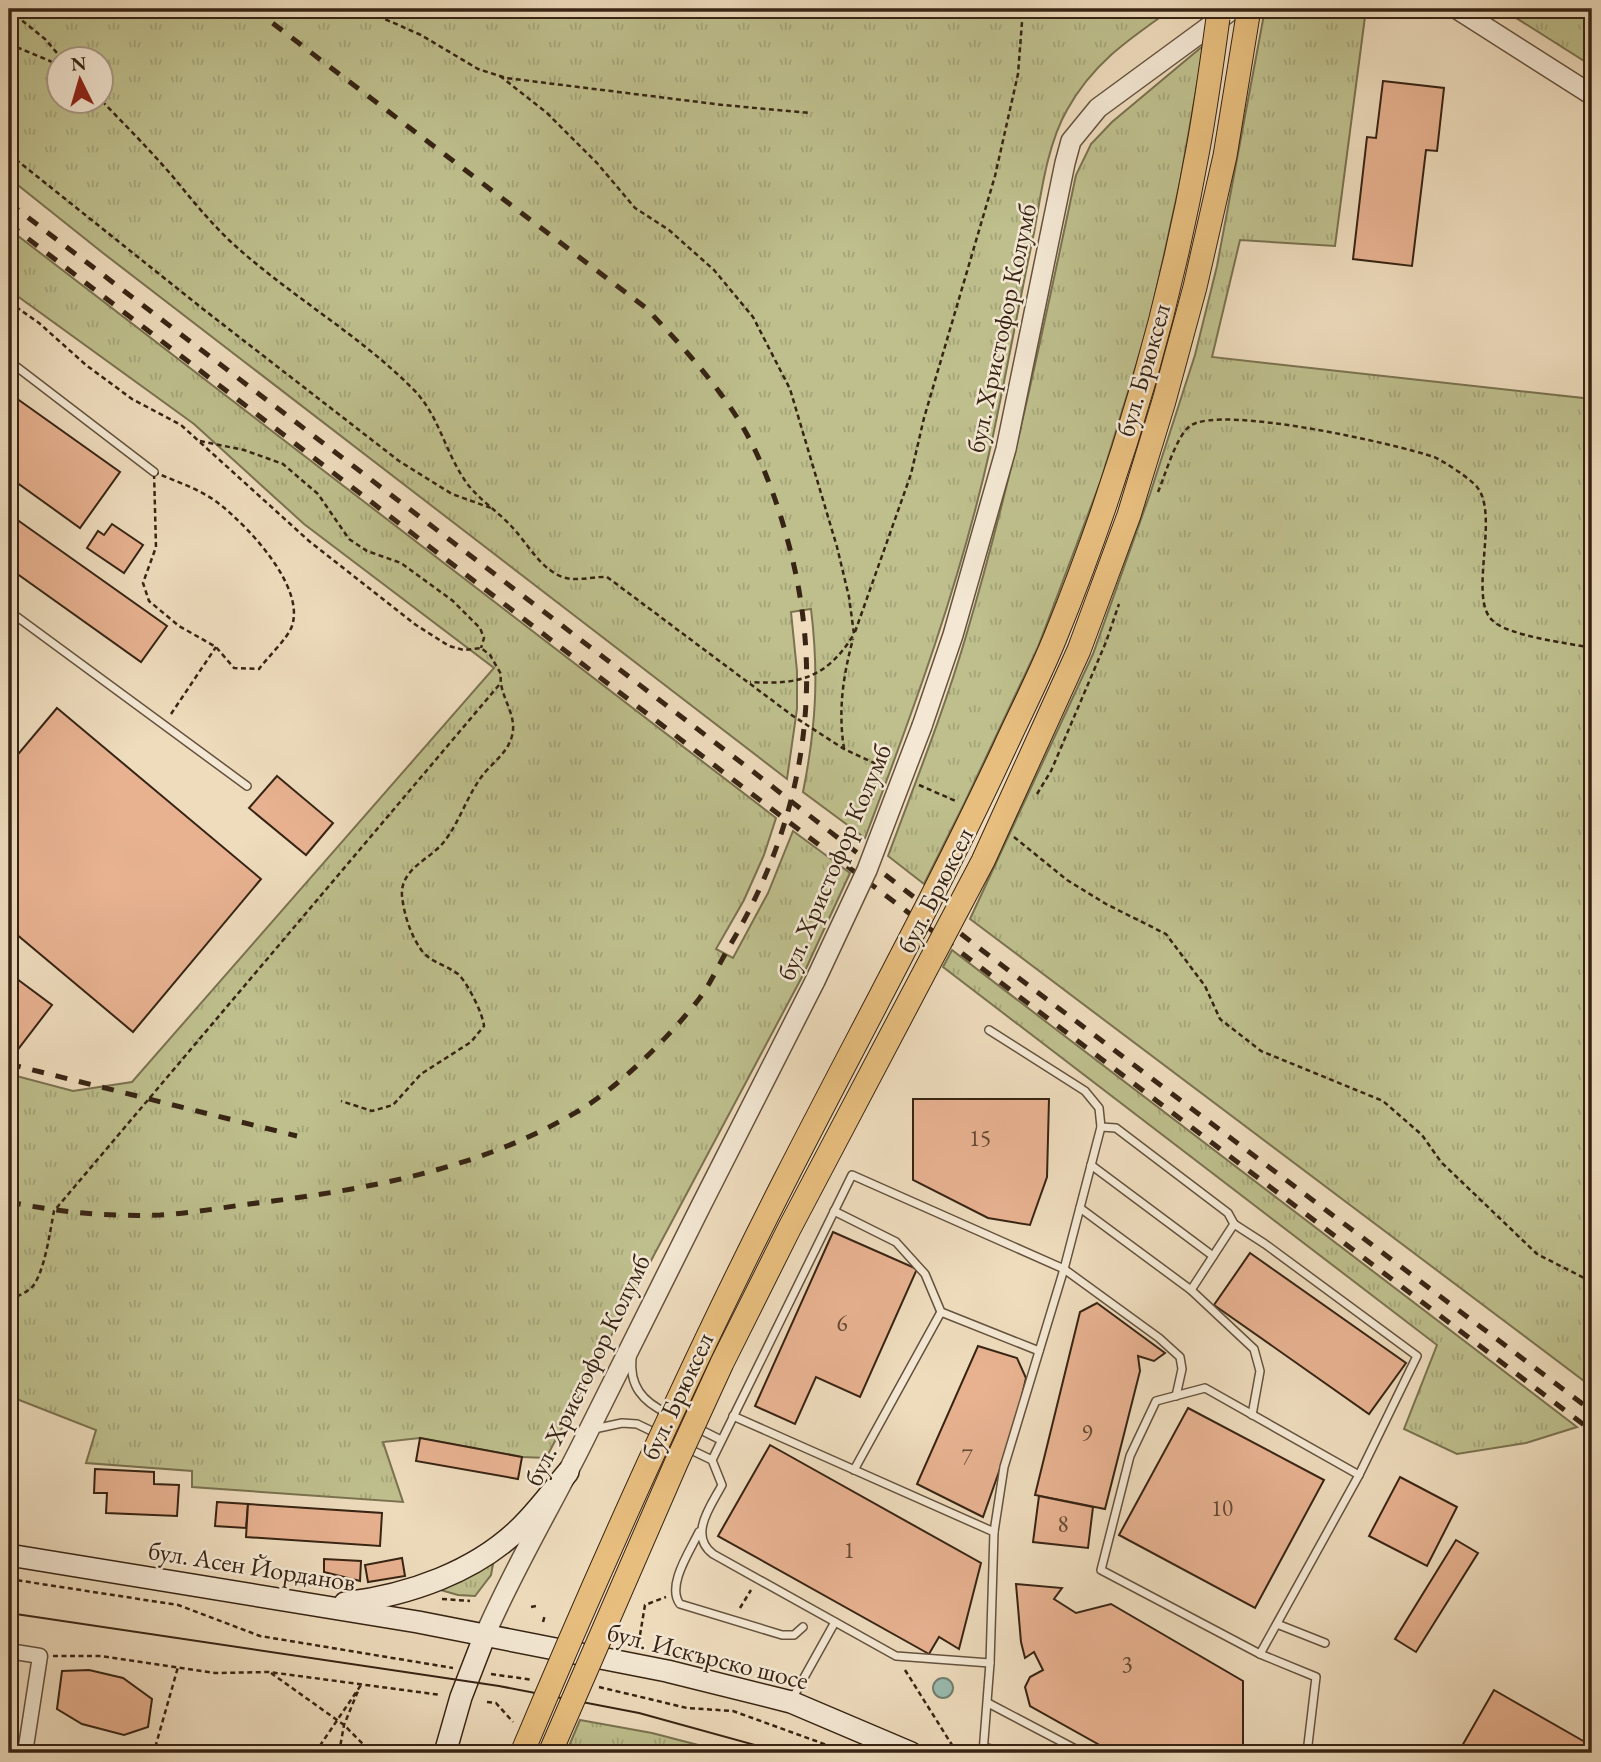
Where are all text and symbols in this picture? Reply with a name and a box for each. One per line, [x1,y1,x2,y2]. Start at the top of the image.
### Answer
north arrow [46,46,116,116]
text: N [70,50,88,77]
street label: бул. Христофор Колумб [958,200,1044,456]
street label: бул. Брюксел [1108,300,1178,440]
street label: бул. Христофор Колумб [769,739,899,985]
street label: бул. Брюксел [889,821,981,959]
house number: 15 [969,1123,991,1153]
street label: бул. Христофор Колумб [516,1248,658,1492]
house number: 6 [836,1308,848,1338]
street label: бул. Брюксел [633,1327,721,1465]
house number: 9 [1081,1418,1093,1448]
house number: 7 [961,1442,973,1472]
house number: 10 [1211,1493,1233,1523]
house number: 8 [1057,1509,1069,1539]
street label: бул. Асен Йорданов [146,1533,358,1599]
house number: 1 [843,1535,855,1565]
street label: бул. Искърско шосе [604,1615,812,1697]
house number: 3 [1121,1649,1133,1679]

